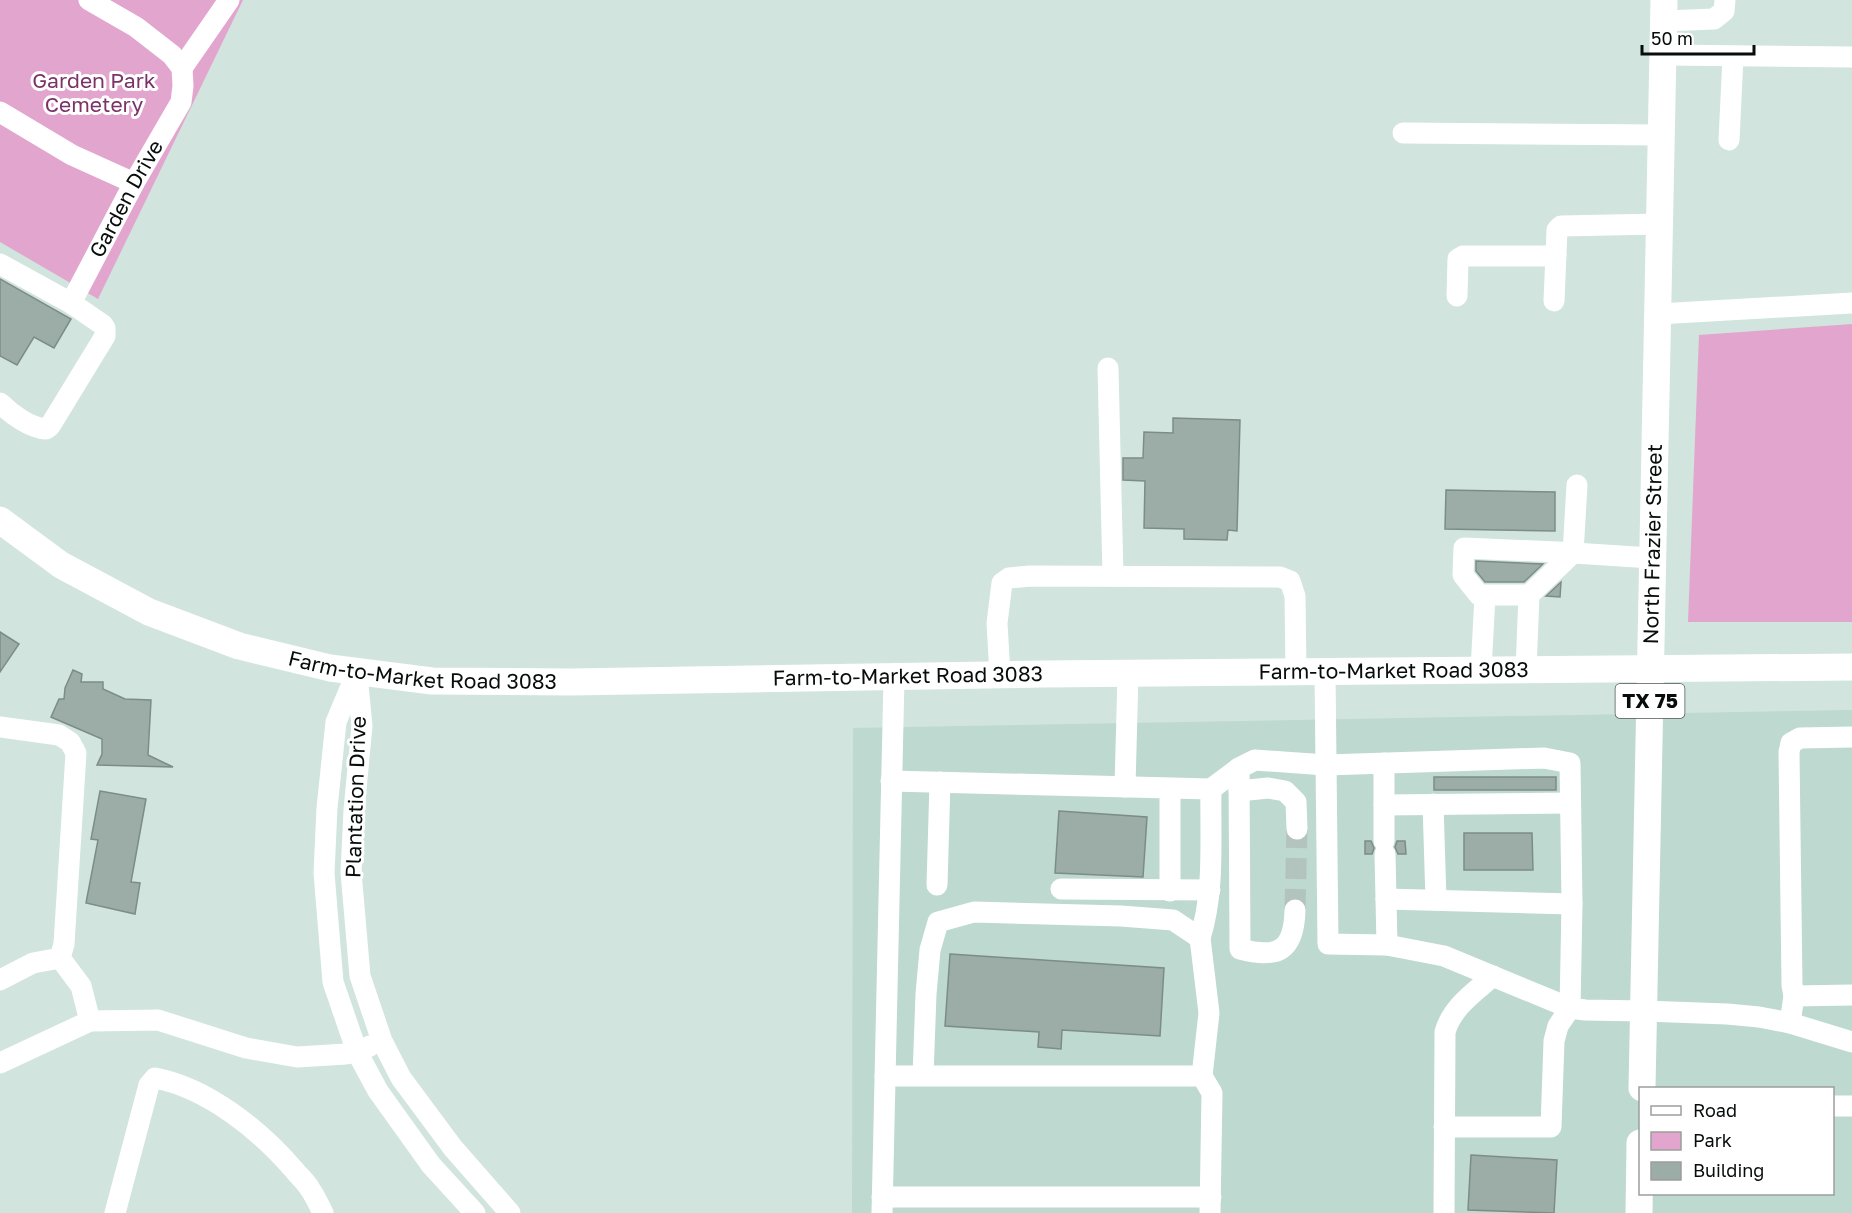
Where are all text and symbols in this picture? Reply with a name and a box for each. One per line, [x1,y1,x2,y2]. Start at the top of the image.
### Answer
scale bar [1642,18,1754,56]
text: 50 m [1651,27,1693,49]
park label: Garden Park Cemetery [32,67,156,117]
street label: Garden Drive [83,135,168,262]
street label: North Frazier Street [1637,444,1667,645]
street label: Farm-to-Market Road 3083 [286,644,557,694]
street label: Farm-to-Market Road 3083 [1258,656,1529,684]
street label: Farm-to-Market Road 3083 [772,660,1043,691]
road number: TX 75 [1616,684,1684,718]
street label: Plantation Drive [339,716,371,878]
legend [1639,1087,1834,1195]
text: Road [1693,1099,1737,1121]
text: Park [1693,1129,1732,1151]
text: Building [1693,1159,1764,1181]

